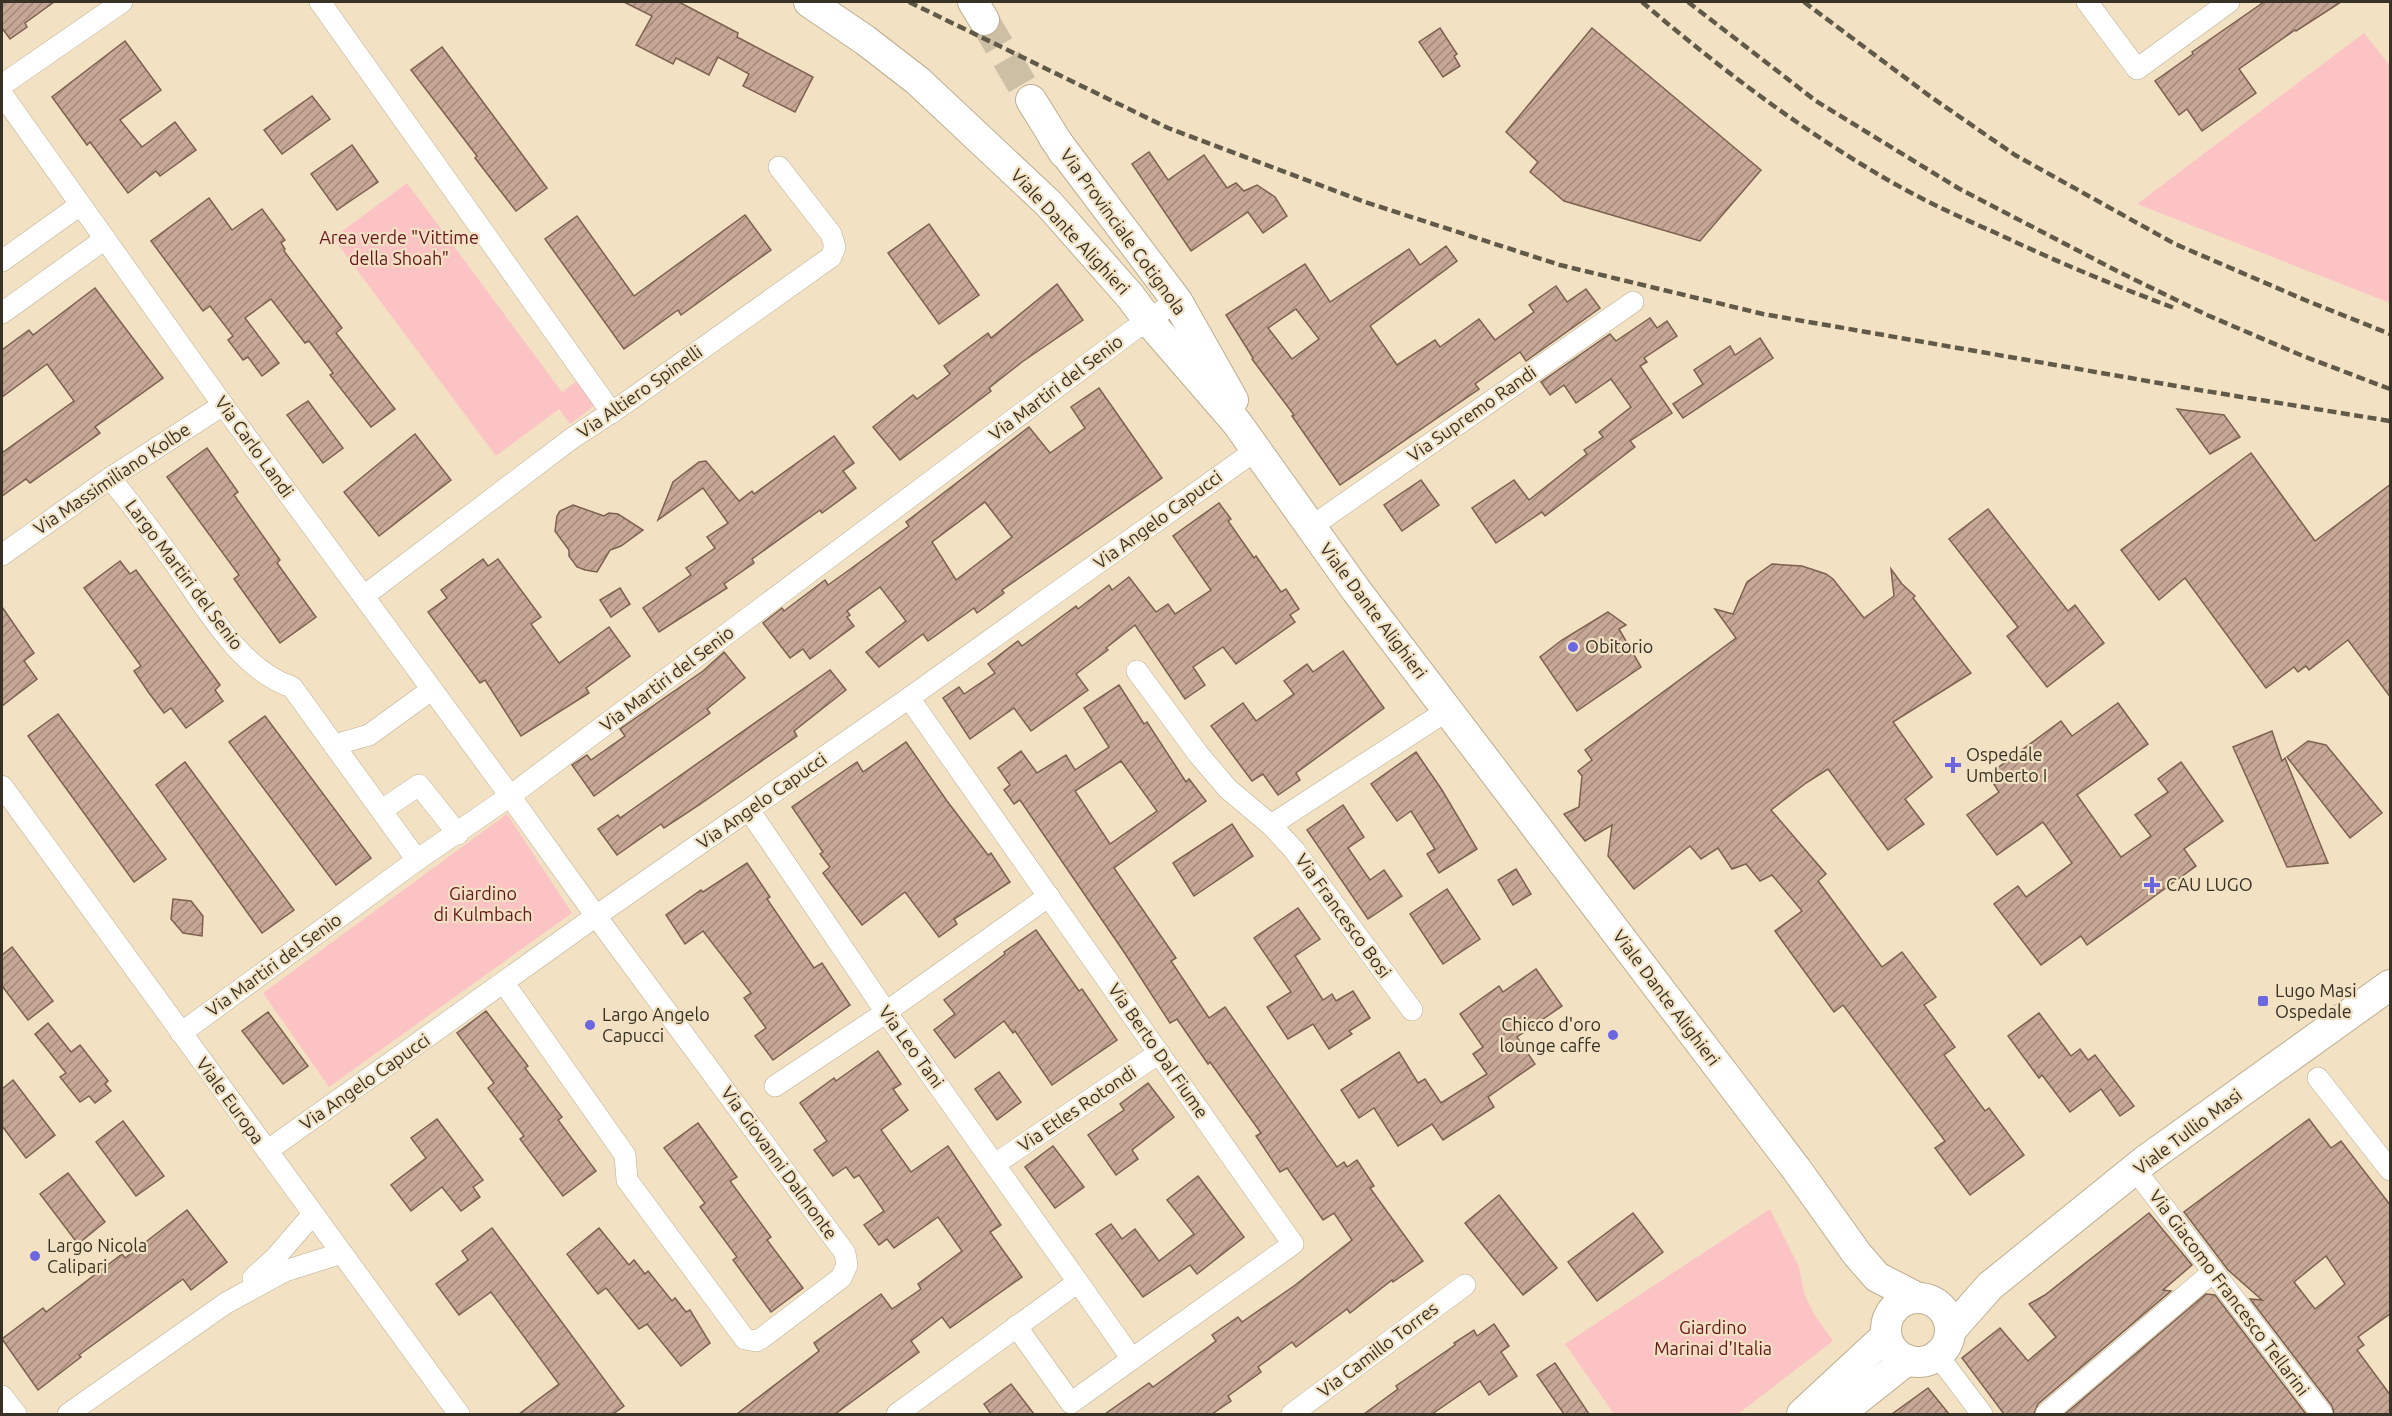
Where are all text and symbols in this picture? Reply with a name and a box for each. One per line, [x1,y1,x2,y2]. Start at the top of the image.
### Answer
street label: Via Provinciale Cotignola [1057,145,1191,318]
street label: Viale Dante Alighieri [1007,164,1134,298]
park label: Area verde "Vittime della Shoah" [319,227,479,268]
street label: Via Martiri del Senio [985,330,1126,444]
street label: Via Altiero Spinelli [573,341,706,442]
street label: Via Supremo Randi [1403,361,1540,465]
street label: Via Carlo Landi [211,392,298,501]
street label: Via Massimiliano Kolbe [29,418,193,538]
street label: Via Angelo Capucci [1089,466,1225,572]
street label: Largo Martiri del Senio [122,495,248,653]
street label: Viale Dante Alighieri [1316,539,1431,682]
street label: Via Martiri del Senio [596,621,737,735]
place label: Obitorio [1585,636,1653,656]
marker: Obitorio [1566,640,1580,654]
place label: Ospedale Umberto I [1966,744,2047,785]
street label: Via Angelo Capucci [693,748,830,852]
marker: Ospedale Umberto I [1944,756,1962,774]
street label: Via Francesco Bosi [1292,849,1396,981]
place label: CAU LUGO [2166,874,2253,894]
marker: CAU LUGO [2143,876,2161,894]
park label: Giardino di Kulmbach [434,883,532,924]
street label: Via Martiri del Senio [202,908,345,1020]
street label: Viale Dante Alighieri [1609,926,1724,1069]
street label: Via Berto Dal Fiume [1105,979,1213,1122]
place label: Lugo Masi Ospedale [2275,980,2357,1021]
marker: Lugo Masi Ospedale [2256,994,2270,1008]
street label: Via Leo Tani [875,1001,948,1091]
place label: Largo Angelo Capucci [602,1004,710,1045]
place label: Chicco d'oro lounge caffe [1500,1014,1601,1055]
marker: Largo Angelo Capucci [583,1018,597,1032]
marker: Chicco d'oro lounge caffe [1606,1028,1620,1042]
street label: Via Angelo Capucci [296,1029,433,1133]
street label: Viale Europa [193,1053,269,1147]
street label: Via Etles Rotondi [1014,1061,1139,1155]
street label: Via Giovanni Dalmonte [718,1082,842,1243]
street label: Viale Tullio Masi [2130,1084,2245,1178]
street label: Via Giacomo Francesco Tellarini [2146,1186,2314,1399]
place label: Largo Nicola Calipari [47,1235,147,1276]
marker: Largo Nicola Calipari [28,1249,42,1263]
street label: Via Camillo Torres [1313,1297,1442,1401]
park label: Giardino Marinai d'Italia [1654,1317,1772,1358]

